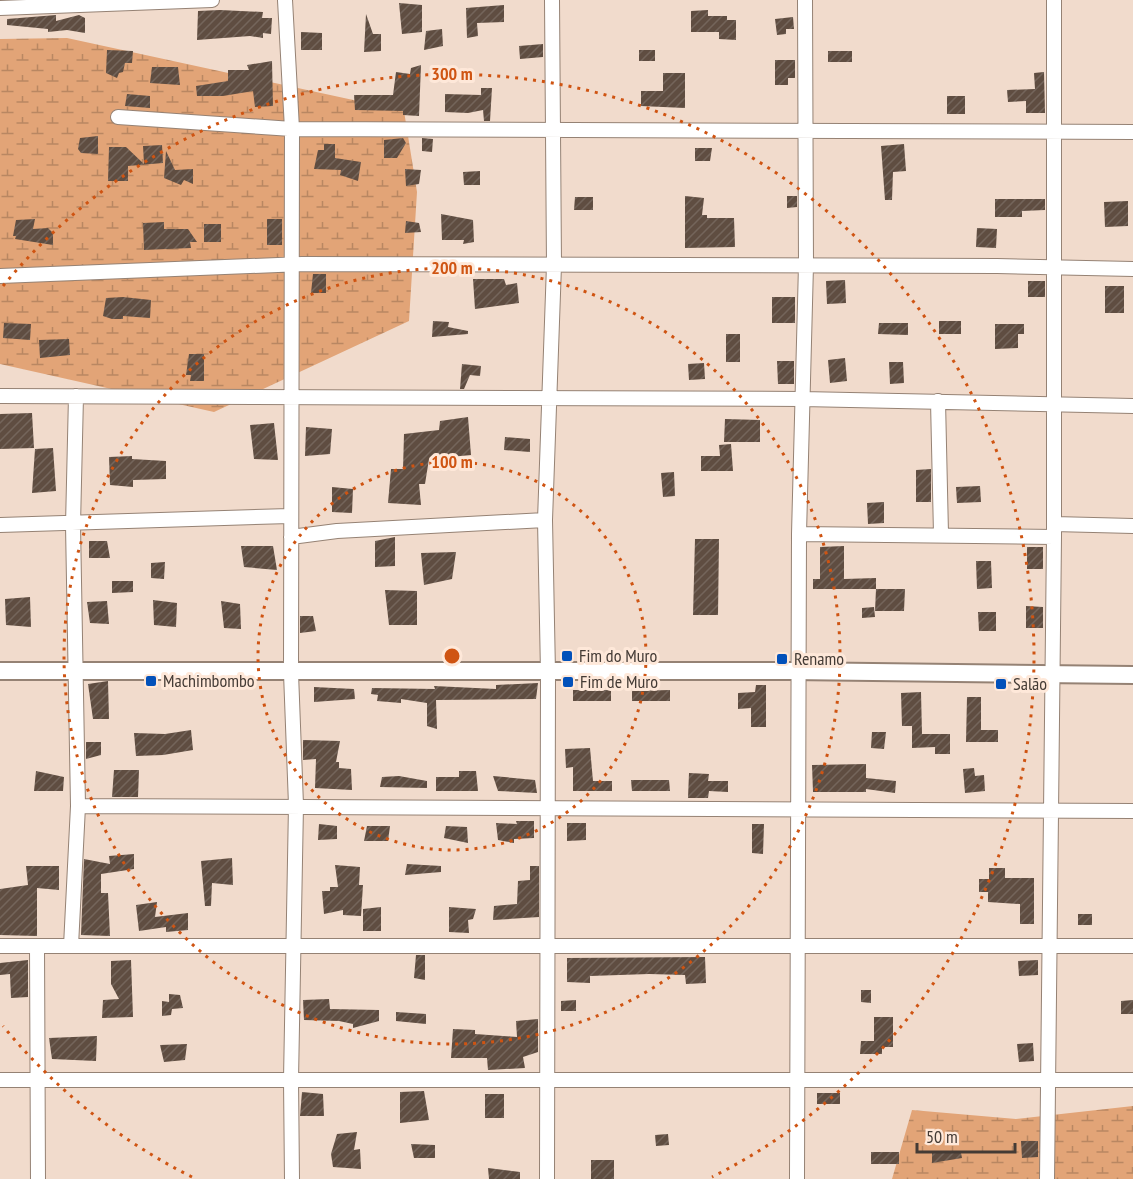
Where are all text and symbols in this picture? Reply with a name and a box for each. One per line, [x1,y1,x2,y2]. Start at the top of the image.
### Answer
text: 300 m [431,62,473,85]
text: 200 m [431,256,473,279]
text: 100 m [431,450,473,473]
place label: Fim do Muro [579,644,657,667]
centre of rings [442,646,462,666]
place label: Renamo [794,647,844,670]
marker: Fim do Muro [560,649,574,663]
marker: Renamo [775,652,789,666]
place label: Machimbombo [163,669,255,692]
place label: Fim de Muro [580,670,658,693]
place label: Salão [1013,672,1047,695]
marker: Machimbombo [144,674,158,688]
marker: Fim de Muro [561,675,575,689]
marker: Salão [994,677,1008,691]
scale bar [917,1116,1014,1154]
text: 50 m [926,1125,958,1148]

